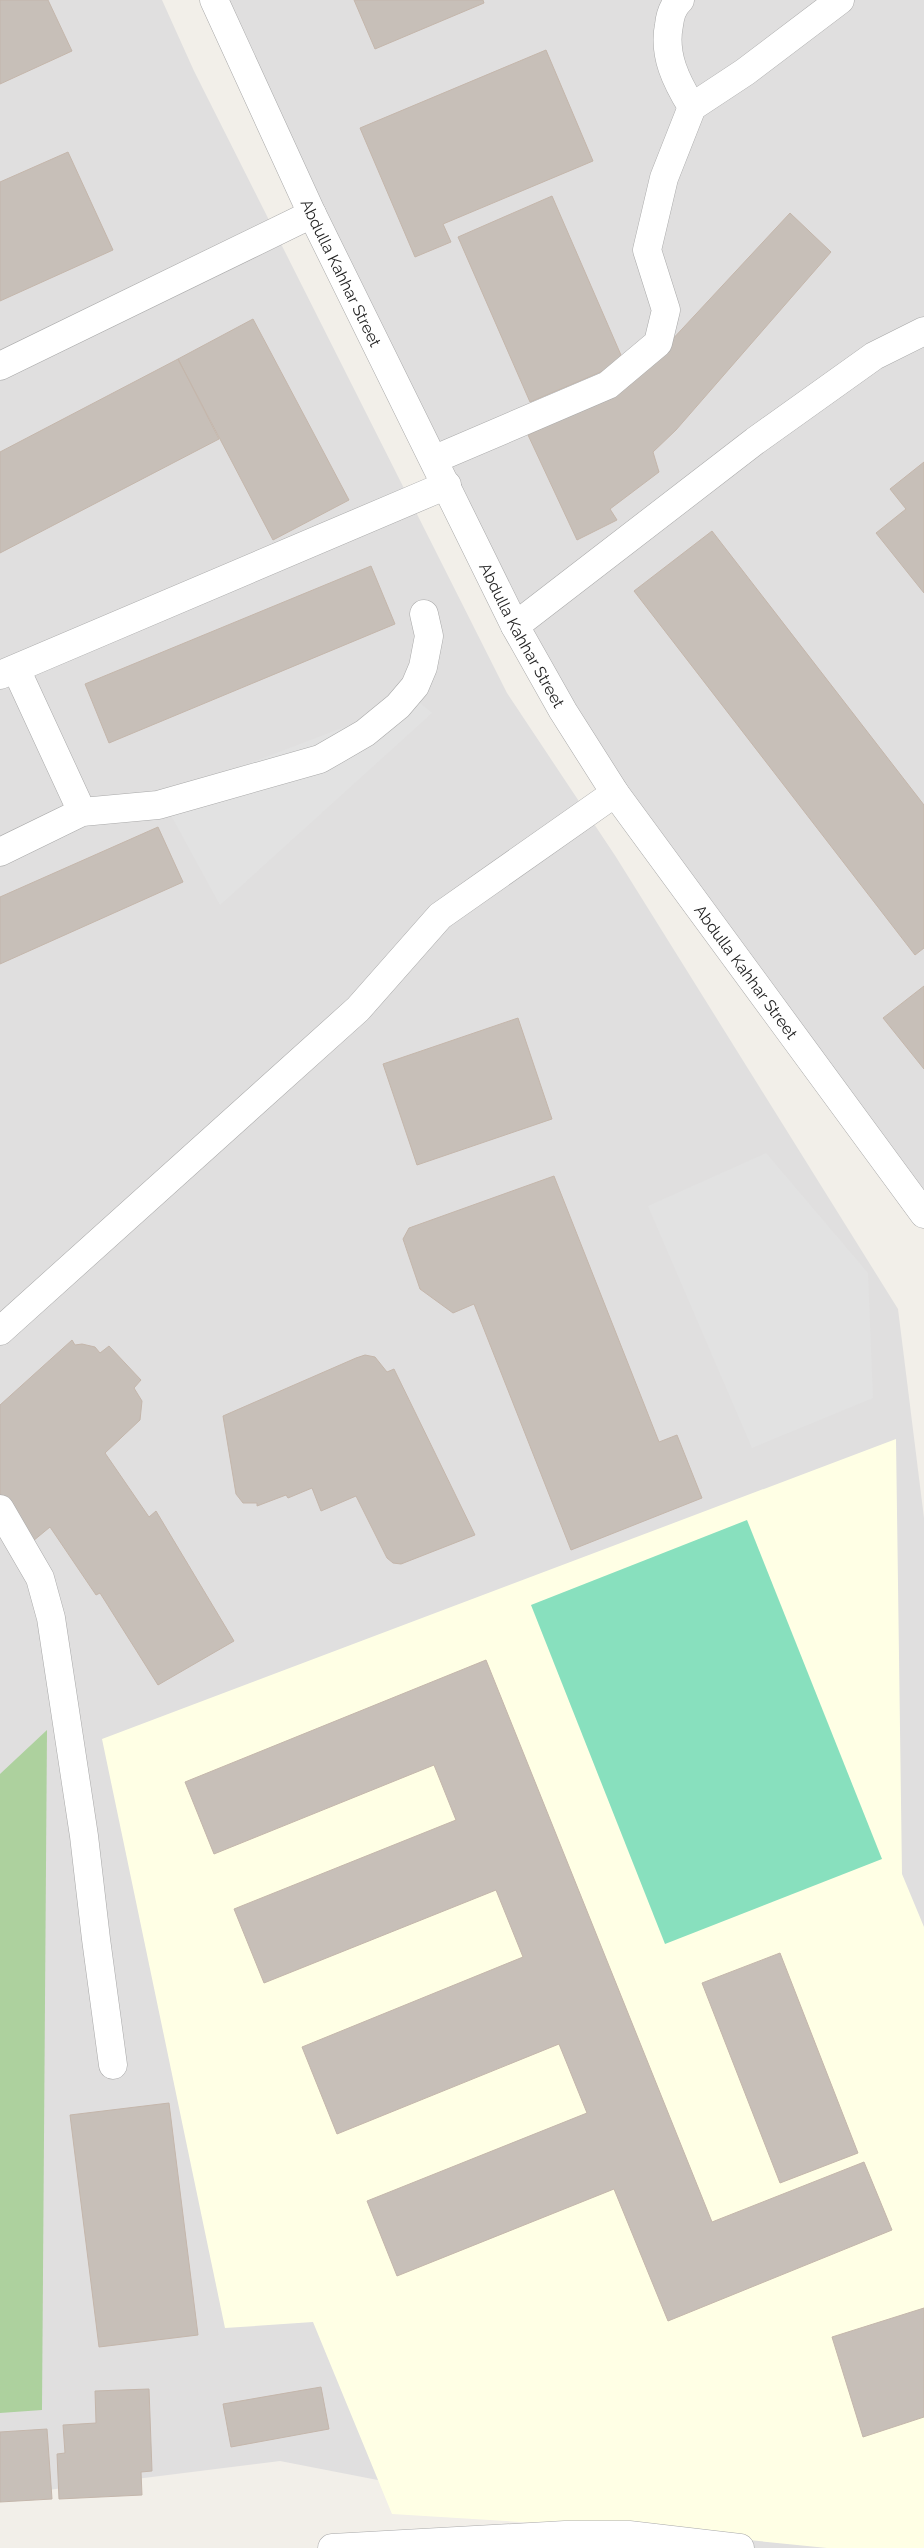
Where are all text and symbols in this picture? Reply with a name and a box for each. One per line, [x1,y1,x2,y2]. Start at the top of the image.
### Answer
street label: Abdulla Kahhar Street [297,196,386,350]
street label: Abdulla Kahhar Street [476,559,569,712]
street label: Abdulla Kahhar Street [691,901,802,1043]

